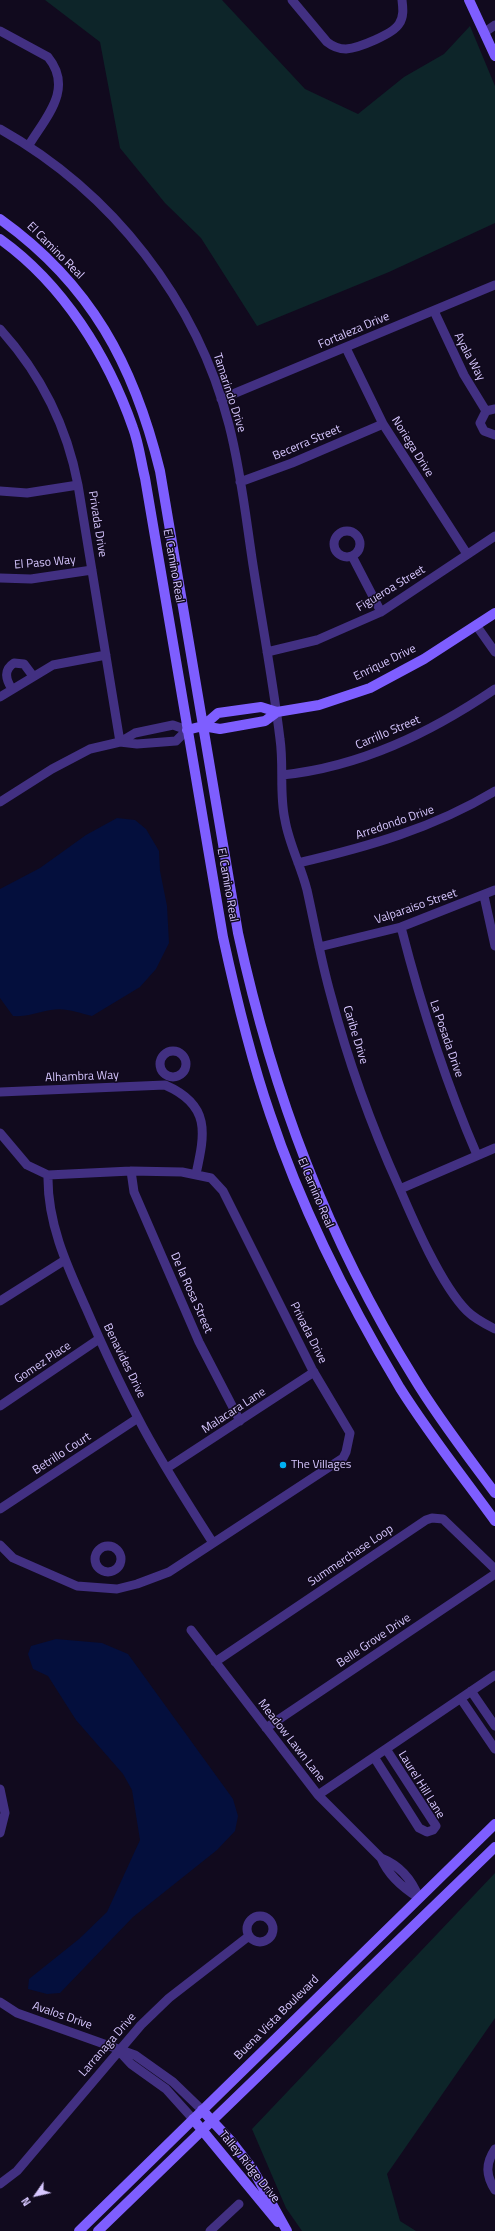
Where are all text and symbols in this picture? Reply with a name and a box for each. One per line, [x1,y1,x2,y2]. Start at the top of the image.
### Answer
street label: El Camino Real [23,219,87,283]
street label: Fortaleza Drive [316,310,392,352]
street label: Ayala Way [450,331,488,383]
street label: Tamarindo Drive [209,352,249,434]
street label: Noriega Drive [388,414,436,480]
street label: Becerra Street [271,422,343,464]
street label: Privada Drive [85,490,109,558]
street label: El Camino Real [159,528,187,604]
street label: El Paso Way [14,553,76,573]
street label: Figueroa Street [354,563,428,615]
street label: Enrique Drive [352,642,418,684]
street label: Carrillo Street [353,713,423,753]
street label: Arredondo Drive [354,803,436,843]
street label: El Camino Real [213,847,241,923]
street label: Valparaiso Street [373,886,459,928]
street label: La Posada Drive [426,999,466,1079]
street label: Caribe Drive [339,1004,371,1066]
street label: Alhambra Way [45,1069,119,1085]
street label: El Camino Real [294,1156,336,1230]
street label: De la Rosa Street [167,1250,215,1336]
street label: Privada Drive [286,1300,330,1366]
street label: Benavides Drive [100,1321,148,1401]
street label: Gomez Place [12,1339,74,1387]
street label: Malacara Lane [199,1385,269,1437]
street label: Betrillo Court [30,1430,94,1478]
place label: The Villages [291,1458,351,1472]
marker: The Villages [278,1460,288,1470]
street label: Summerchase Loop [306,1522,396,1590]
street label: Belle Grove Drive [334,1611,414,1671]
street label: Meadow Lawn Lane [254,1697,328,1785]
street label: Laurel Hill Lane [395,1749,447,1821]
street label: Buena Vista Boulevard [232,1973,322,2063]
street label: Avalos Drive [30,1999,94,2033]
street label: Larranaga Drive [76,2010,140,2080]
street label: Talley Ridge Drive [216,2128,282,2206]
north arrow [16,2175,56,2215]
text: N [17,2194,35,2209]

